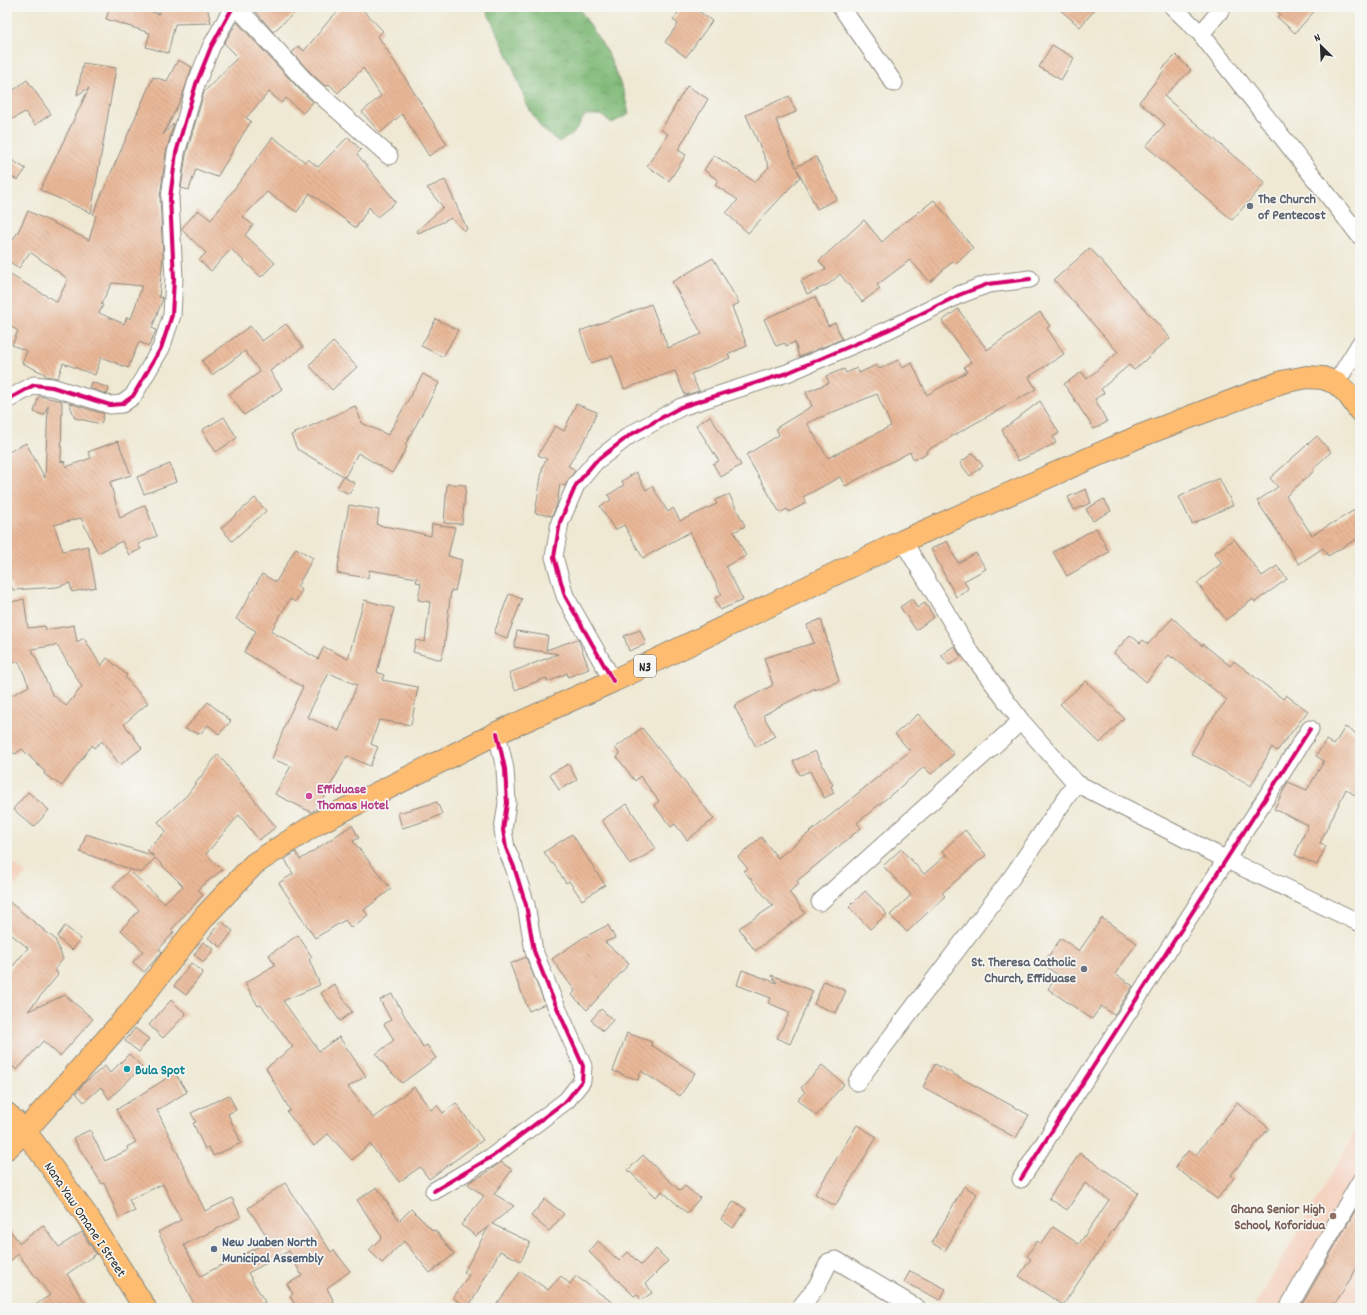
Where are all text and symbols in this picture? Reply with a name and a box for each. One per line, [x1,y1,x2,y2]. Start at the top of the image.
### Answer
north arrow [1301,26,1341,66]
text: N [1312,30,1324,47]
place label: The Church of Pentecost [1258,190,1326,226]
marker: The Church of Pentecost [1245,201,1255,211]
road number: N3 [634,655,656,677]
place label: Effiduase Thomas Hotel [317,780,389,816]
marker: Effiduase Thomas Hotel [304,791,314,801]
place label: St. Theresa Catholic Church, Effiduase [971,953,1076,989]
marker: St. Theresa Catholic Church, Effiduase [1079,964,1089,974]
place label: Bula Spot [135,1061,186,1081]
marker: Bula Spot [122,1064,132,1074]
street label: Nana Yaw Omane I Street [38,1158,130,1282]
place label: Ghana Senior High School, Koforidua [1230,1200,1326,1236]
marker: Ghana Senior High School, Koforidua [1328,1211,1338,1221]
place label: New Juaben North Municipal Assembly [222,1233,325,1269]
marker: New Juaben North Municipal Assembly [209,1244,219,1254]

